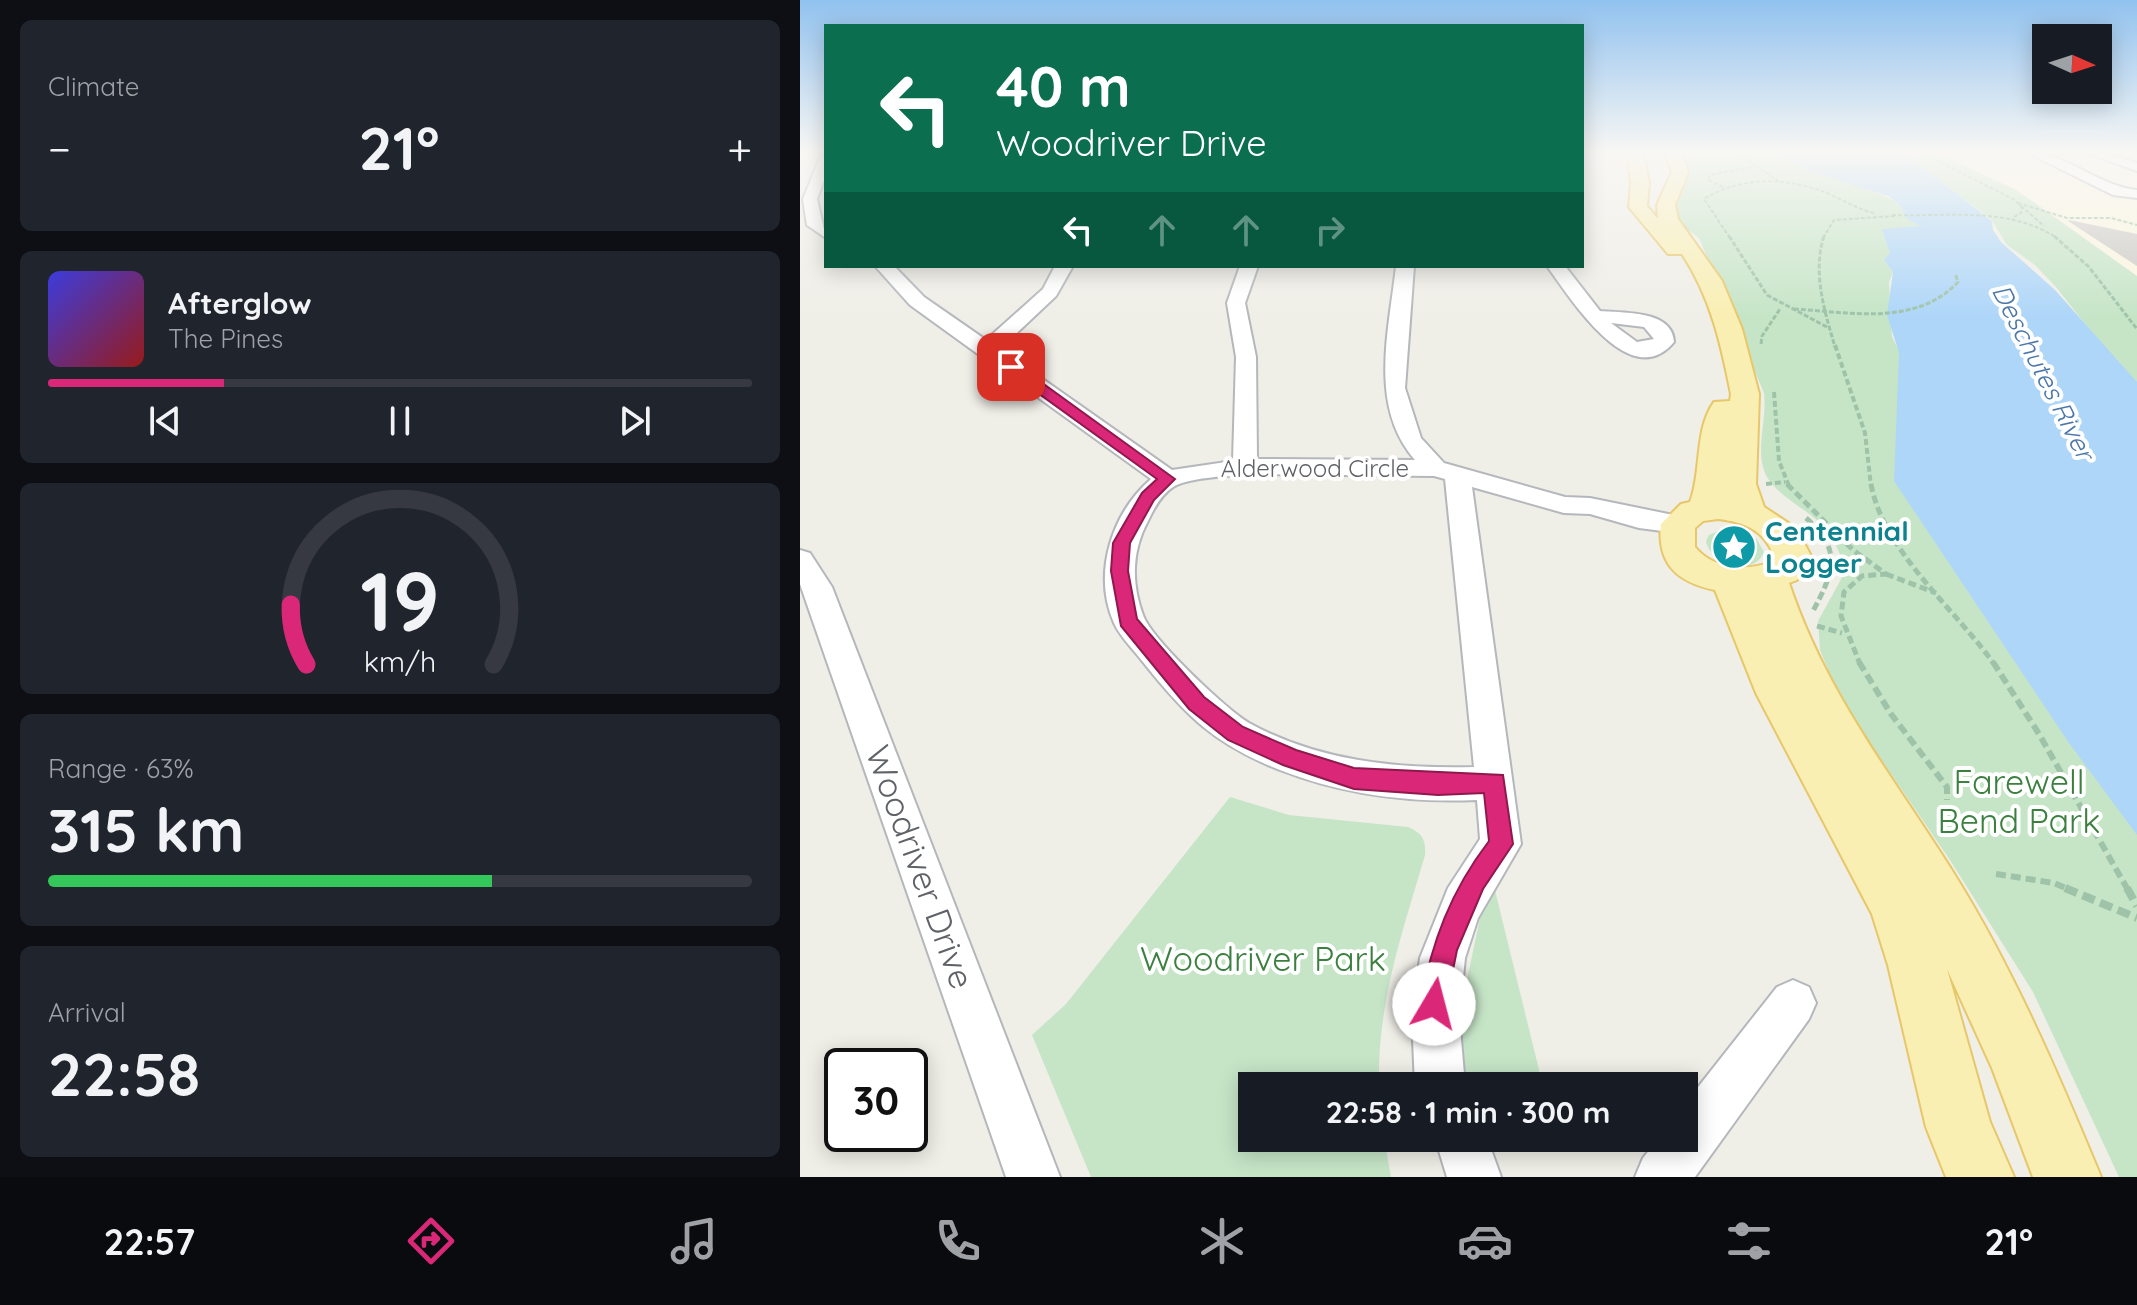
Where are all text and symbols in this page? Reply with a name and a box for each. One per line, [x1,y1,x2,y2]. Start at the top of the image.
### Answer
north arrow [2032,24,2112,104]
map controls [2032,24,2112,104]
text: 40 m [996,51,1131,121]
icon: left [864,56,968,160]
text: Climate [48,70,139,103]
text: 21° [359,110,440,185]
text: Woodriver Drive [996,120,1267,165]
text: − [48,121,71,176]
text: + [727,121,752,176]
icon: left [1056,208,1100,252]
icon: ahead [1140,208,1184,252]
icon: ahead [1224,208,1268,252]
icon: right [1308,208,1352,252]
water label: Deschutes River [1985,278,2103,468]
text: Afterglow [168,284,311,322]
text: The Pines [168,322,283,355]
pin [977,333,1045,401]
icon: arrive [989,345,1033,389]
icon: previous [143,399,187,443]
icon: pause [378,399,422,443]
icon: next [613,399,657,443]
street label: Alderwood Circle [1221,453,1409,483]
place label: Centennial Logger [1765,513,1909,580]
place icon: Centennial Logger [1710,523,1758,571]
text: 19 [360,547,440,651]
text: km/h [364,643,436,679]
street label: Woodriver Drive [857,739,984,994]
text: Range · 63% [48,752,194,785]
park label: Farewell Bend Park [1938,760,2100,842]
text: 315 km [48,792,244,867]
park label: Woodriver Park [1140,937,1386,980]
position arrow [1392,962,1476,1046]
text: Arrival [48,996,126,1029]
text: 22:58 [48,1036,200,1111]
speed limit sign: 30 [824,1048,928,1152]
text: 22:58 · 1 min · 300 m [1326,1093,1610,1131]
icon: directions [403,1213,459,1269]
icon: music [666,1213,722,1269]
icon: phone [930,1213,986,1269]
icon: climate [1194,1213,1250,1269]
icon: car [1457,1213,1513,1269]
icon: filters [1721,1213,1777,1269]
text: 22:57 [104,1219,195,1264]
text: 21° [1984,1219,2033,1264]

